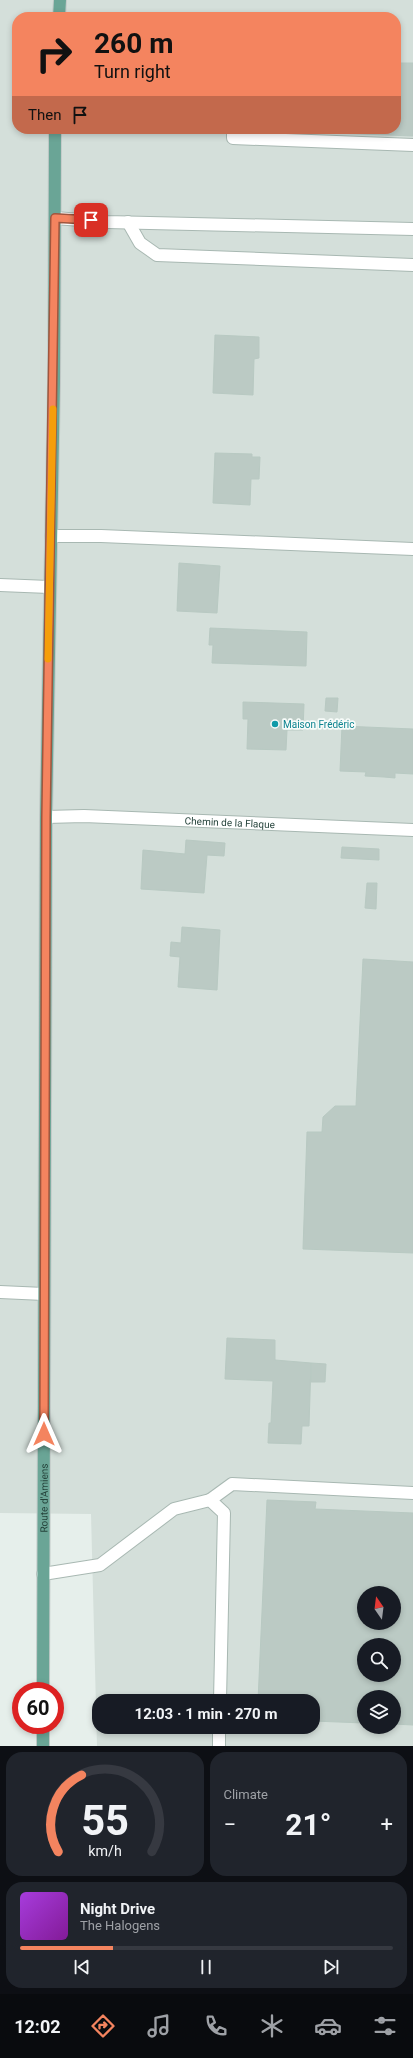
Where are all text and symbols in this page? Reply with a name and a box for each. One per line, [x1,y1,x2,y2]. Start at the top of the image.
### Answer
text: 260 m [94,27,173,60]
icon: right [28,28,80,80]
text: Turn right [94,61,171,82]
icon: arrive [69,104,91,126]
text: Then [28,106,61,124]
pin [74,203,108,237]
icon: arrive [80,209,102,231]
marker: Maison Frédéric [270,719,280,729]
place label: Maison Frédéric [283,719,354,730]
street label: Chemin de la Flaque [184,815,275,830]
position arrow [23,1413,65,1455]
street label: Route d'Amiens [38,1463,49,1533]
north arrow [357,1586,401,1630]
map controls [357,1586,401,1734]
button: search [357,1638,401,1682]
speed limit sign: 60 [12,1682,64,1734]
button: layers [357,1690,401,1734]
text: 12:03 · 1 min · 270 m [135,1705,277,1723]
text: Climate [224,1787,268,1802]
text: 55 [81,1796,129,1845]
text: 21° [285,1807,331,1842]
text: − [224,1812,236,1837]
text: + [381,1812,393,1837]
text: km/h [88,1843,122,1859]
text: Night Drive [80,1900,155,1918]
text: The Halogens [80,1918,160,1933]
icon: previous [71,1956,93,1978]
icon: pause [195,1956,217,1978]
icon: next [320,1956,342,1978]
icon: directions [89,2012,117,2040]
icon: music [145,2012,173,2040]
icon: phone [202,2012,230,2040]
icon: climate [258,2012,286,2040]
icon: car [314,2012,342,2040]
icon: filters [371,2012,399,2040]
text: 12:02 [14,2016,61,2037]

